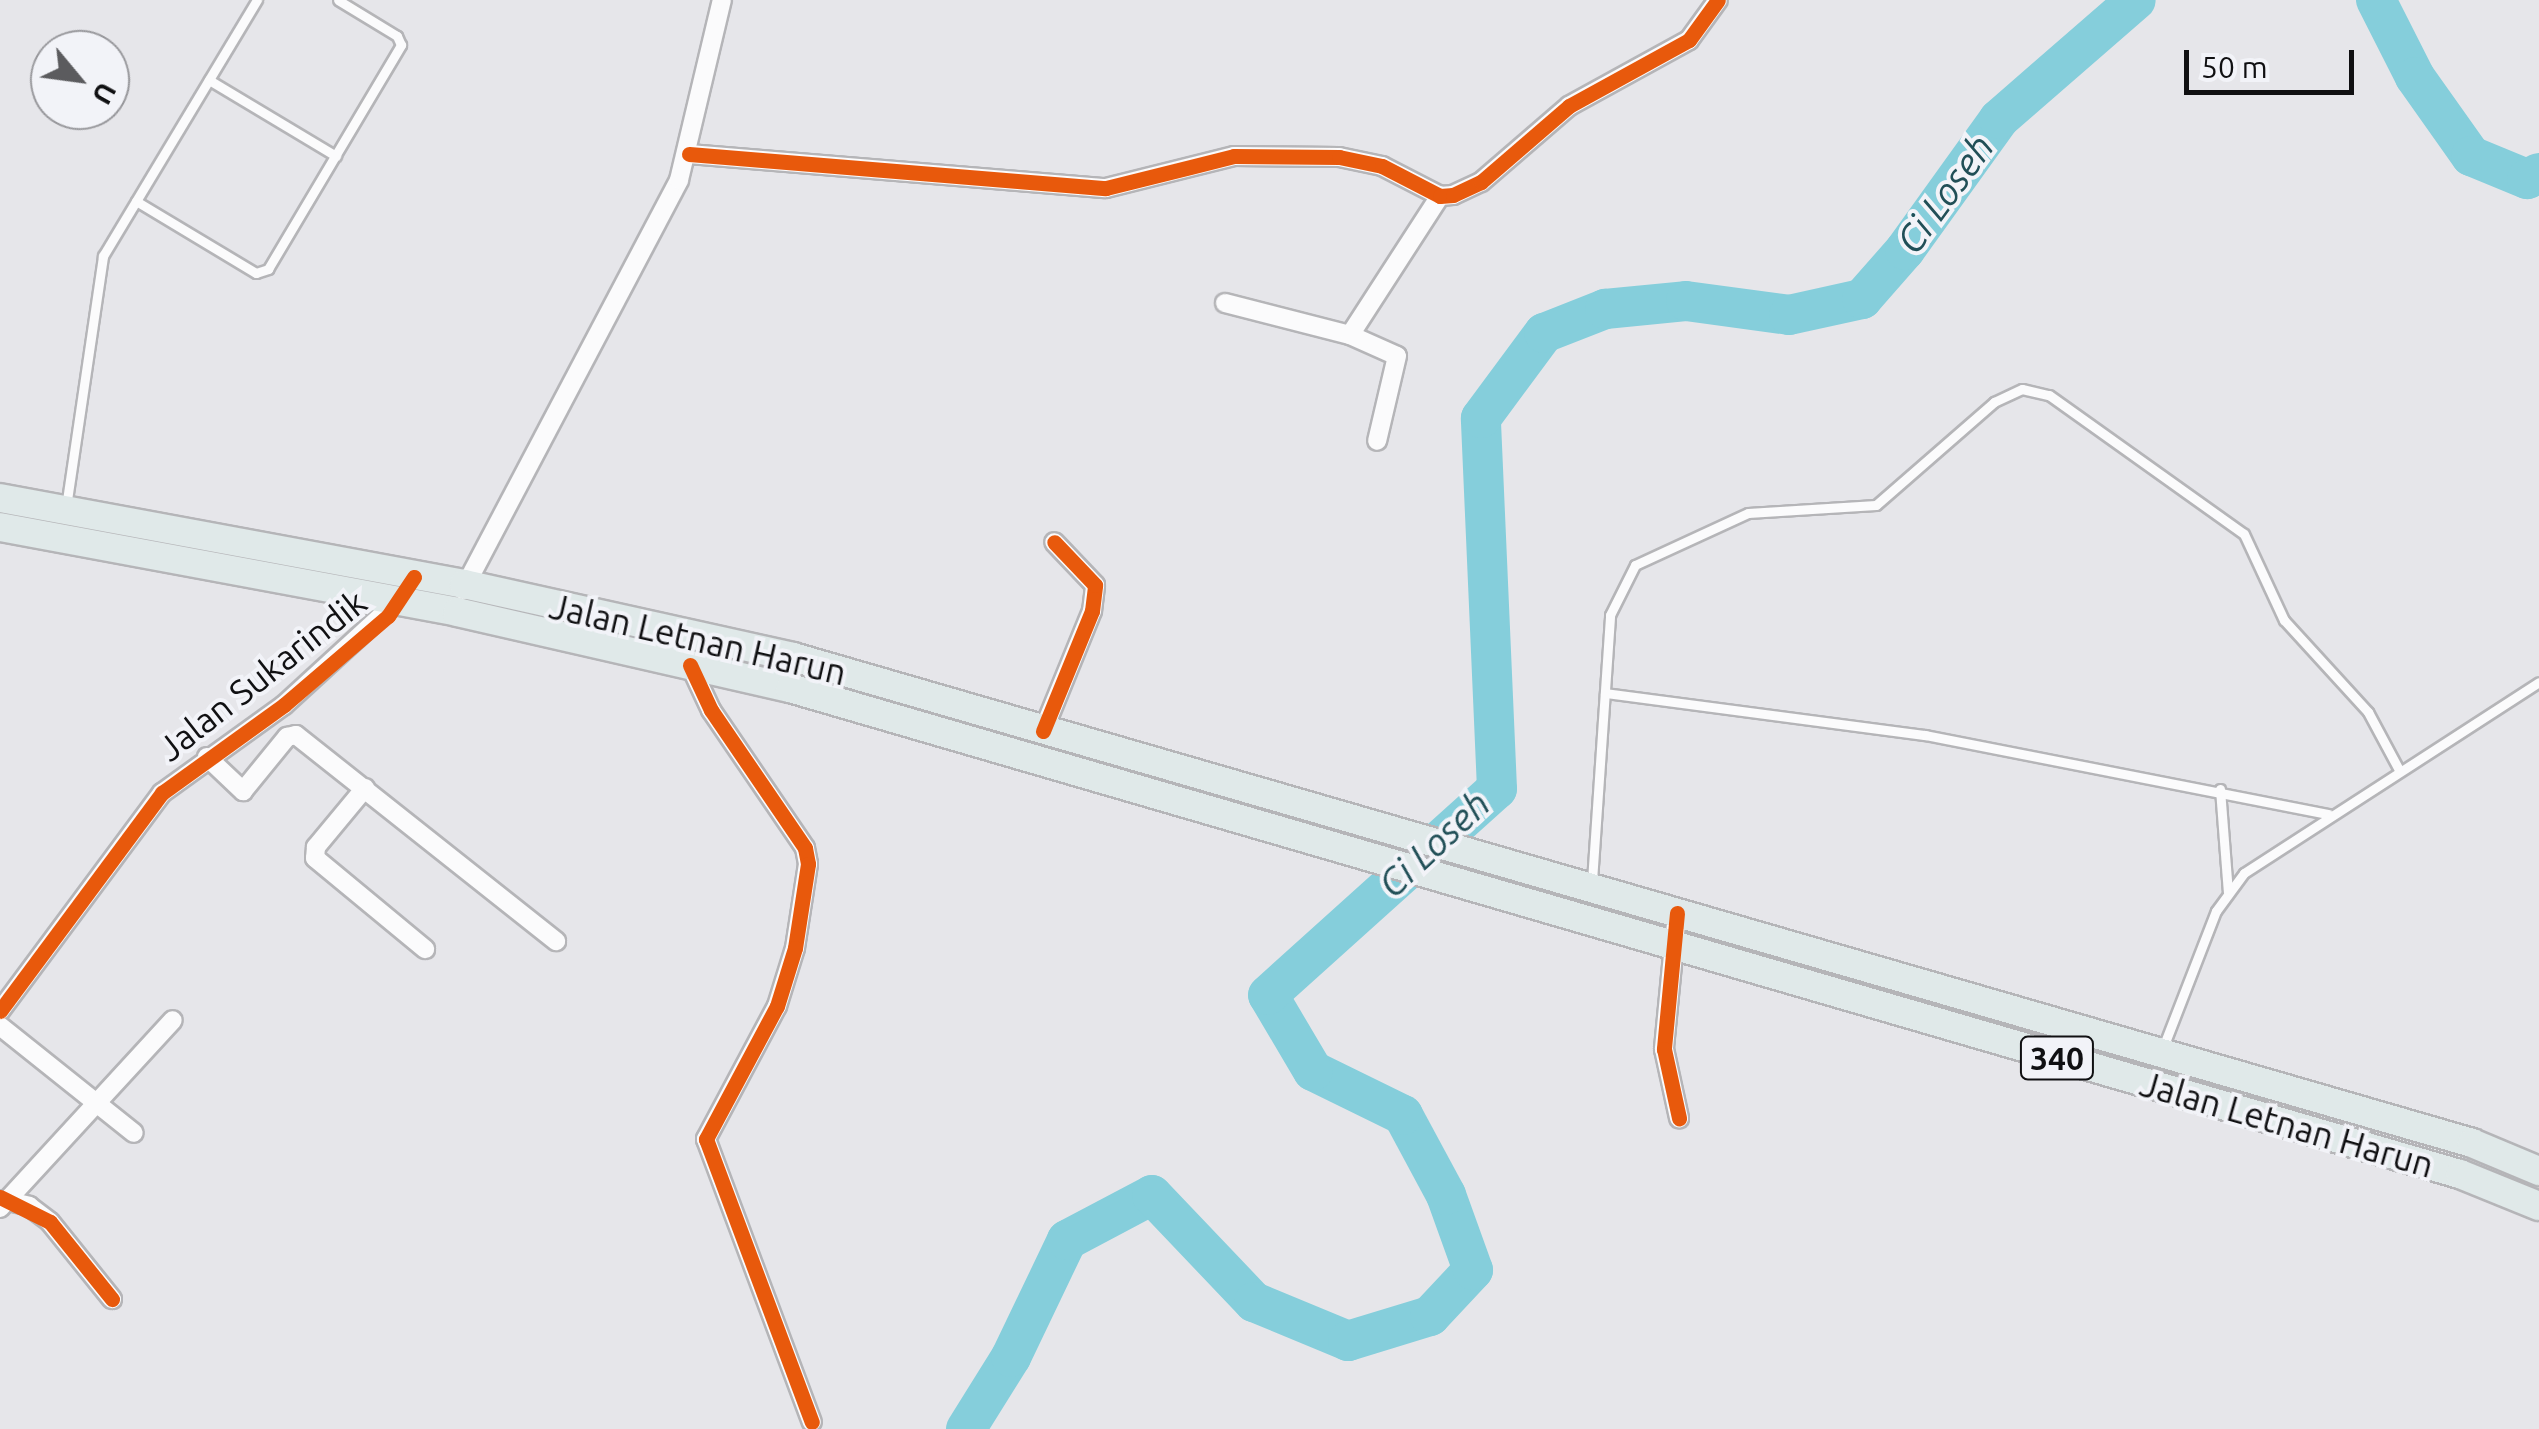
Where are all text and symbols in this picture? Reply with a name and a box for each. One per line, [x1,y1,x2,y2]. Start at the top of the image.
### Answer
north arrow [30,30,130,130]
scale bar [2189,30,2359,92]
text: 50 m [2201,50,2268,84]
text: U [87,78,123,110]
water label: Ci Loseh [1887,126,2003,262]
street label: Jalan Sukarindik [149,581,375,769]
street label: Jalan Letnan Harun [546,584,850,694]
water label: Ci Loseh [1369,781,1499,907]
road number: 340 [2020,1031,2094,1085]
street label: Jalan Letnan Harun [2136,1062,2438,1186]

